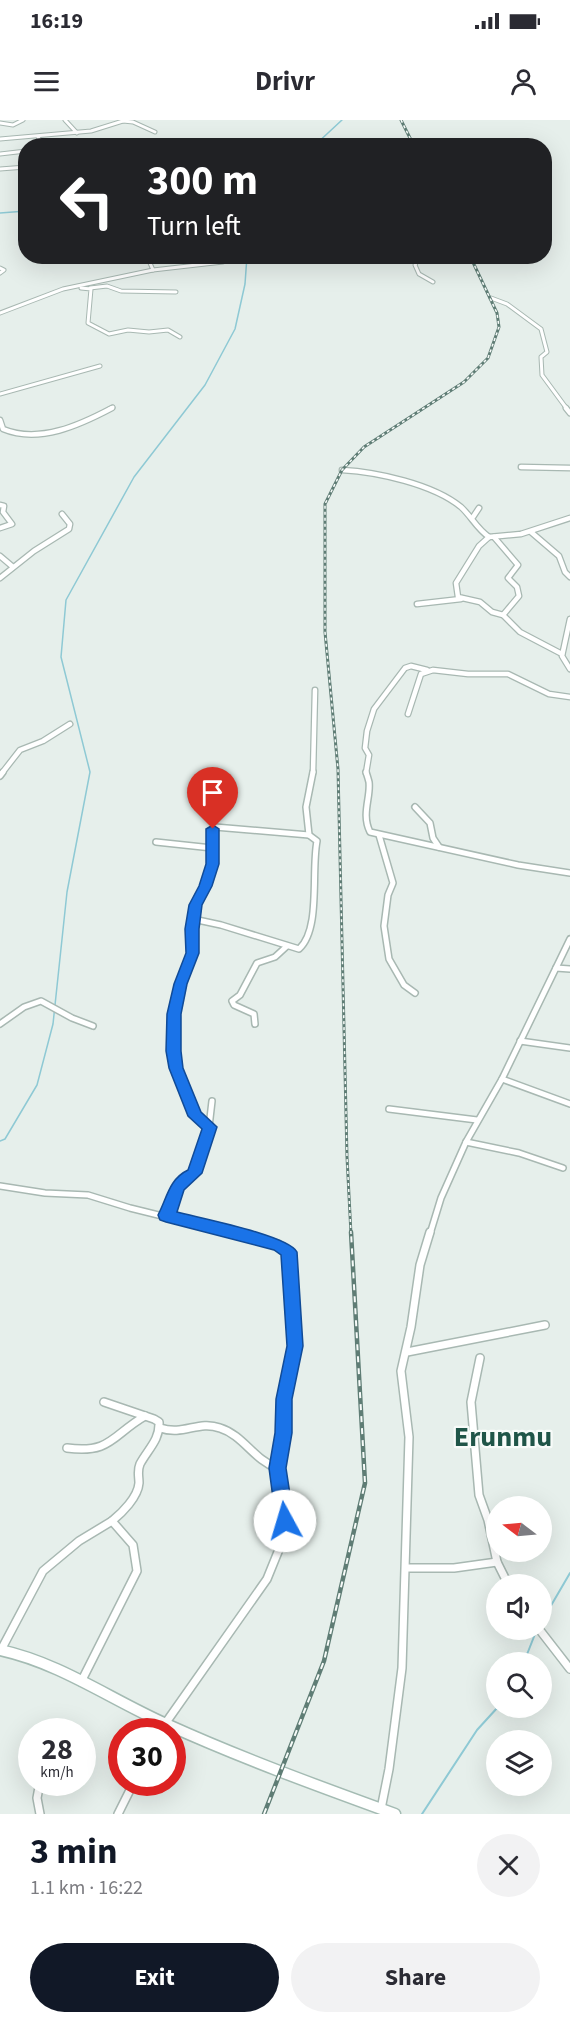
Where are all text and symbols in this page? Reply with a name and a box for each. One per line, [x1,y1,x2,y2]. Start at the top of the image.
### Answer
text: 16:19 [30,5,83,37]
text: Drivr [255,62,315,101]
icon: menu [30,65,63,98]
icon: person [507,65,540,98]
text: 300 m [147,151,258,211]
icon: left [48,162,126,240]
text: Turn left [147,207,241,246]
pin [187,767,238,829]
icon: arrive [196,776,229,809]
district label: Erunmu [454,1417,552,1457]
position arrow [253,1489,317,1553]
north arrow [486,1496,552,1562]
map controls [486,1496,552,1796]
button: sound [486,1574,552,1640]
button: search [486,1652,552,1718]
speed limit sign: 30 [108,1718,186,1796]
text: 28 [41,1728,73,1771]
button: layers [486,1730,552,1796]
text: km/h [40,1762,74,1783]
text: 3 min [30,1826,118,1877]
button: close [477,1834,540,1897]
text: 1.1 km · 16:22 [30,1874,143,1902]
button: Exit [30,1943,279,2012]
button: Share [291,1943,540,2012]

